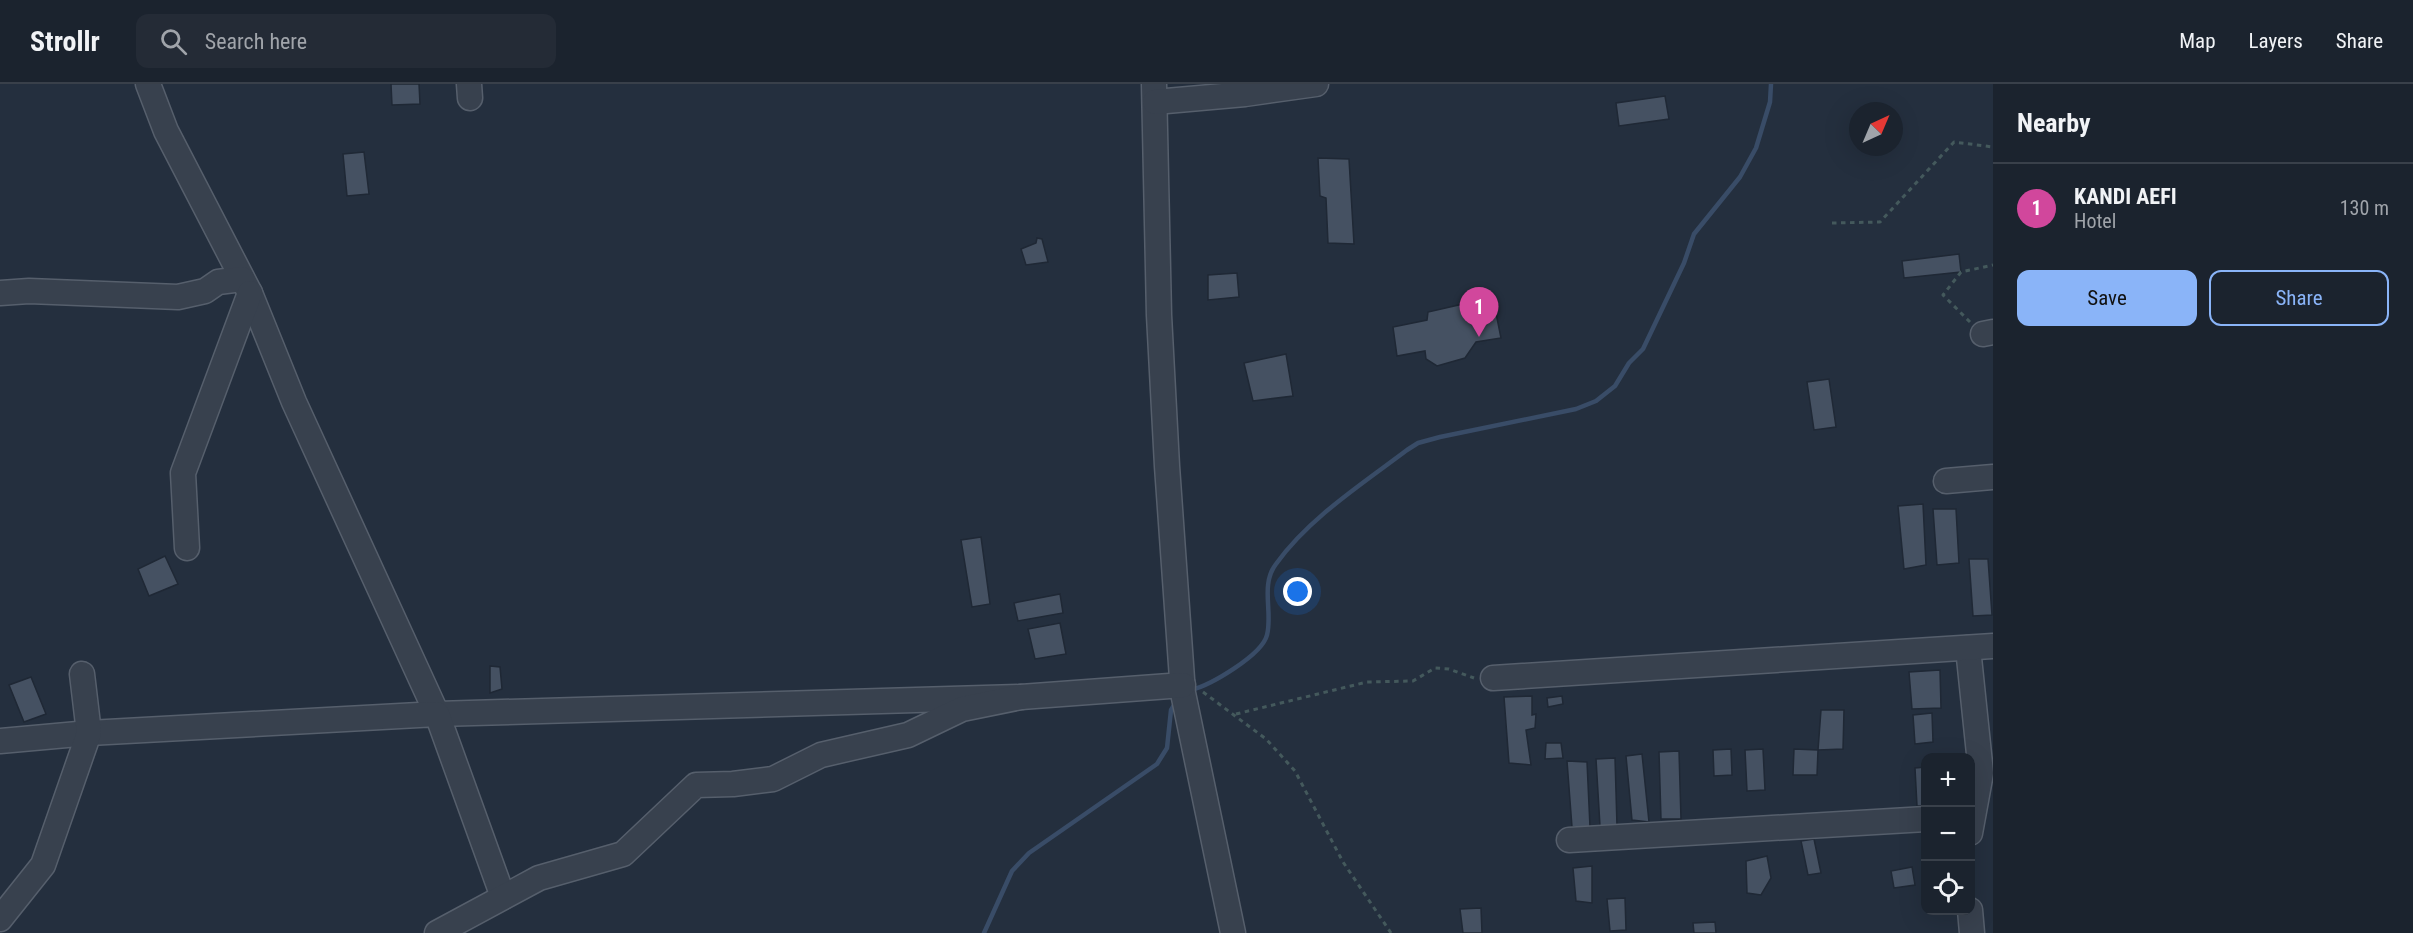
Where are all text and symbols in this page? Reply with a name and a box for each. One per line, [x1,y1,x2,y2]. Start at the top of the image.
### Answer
search box [136,14,556,68]
text: Strollr [30,25,100,58]
icon: search [157,25,190,58]
text: Search here [205,29,307,54]
text: Map [2179,29,2216,53]
text: Layers [2249,29,2303,53]
text: Share [2336,29,2383,53]
north arrow [1849,102,1903,156]
text: Nearby [2017,108,2091,138]
text: KANDI AEFI [2074,184,2177,209]
text: 1 [2031,196,2042,220]
text: 130 m [2340,196,2389,220]
text: Hotel [2074,209,2116,233]
button: Save [2017,270,2197,326]
button: Share [2209,270,2389,326]
pin: 1 [1460,288,1498,337]
your location [1283,577,1312,606]
map controls [1921,753,1975,915]
button: + [1921,753,1975,807]
button: − [1921,807,1975,861]
button: locate [1921,861,1975,915]

